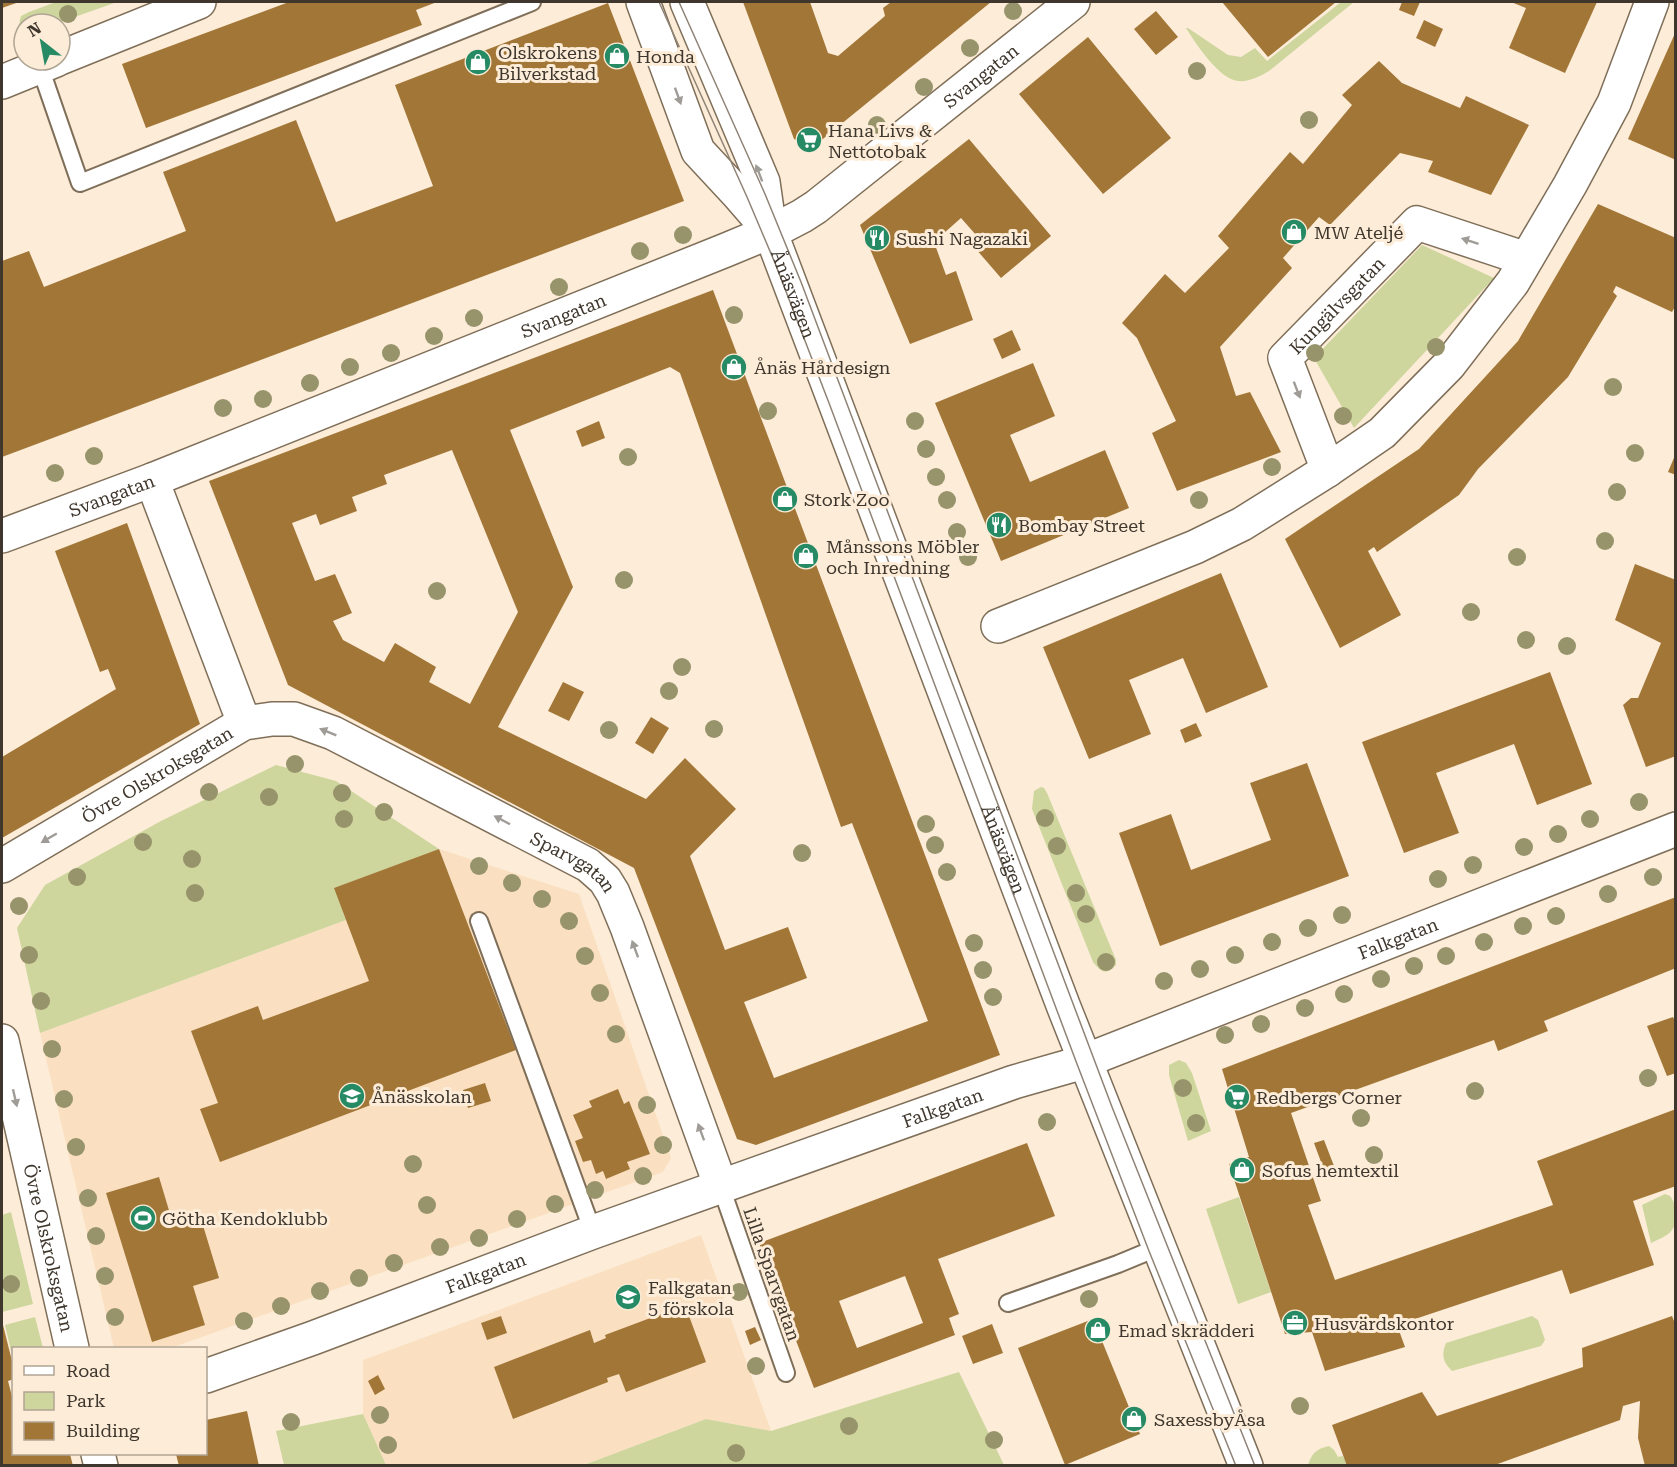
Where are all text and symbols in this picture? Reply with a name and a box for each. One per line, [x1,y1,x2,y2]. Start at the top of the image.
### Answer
north arrow [12,12,72,72]
text: N [24,18,45,41]
street label: Svangatan [939,39,1023,112]
shop icon: Honda [602,41,632,71]
place label: Olskrokens Bilverkstad [498,42,597,84]
place label: Honda [636,46,695,67]
shop icon: Olskrokens Bilverkstad [463,47,493,77]
one-way arrow [673,87,683,105]
place label: Hana Livs & Nettotobak [828,120,932,162]
supermarket icon: Hana Livs & Nettotobak [794,125,824,155]
one-way arrow [754,164,764,182]
shop icon: MW Ateljé [1279,217,1309,247]
place label: MW Ateljé [1314,222,1404,243]
restaurant icon: Sushi Nagazaki [862,223,892,253]
place label: Sushi Nagazaki [896,228,1028,249]
one-way arrow [1461,236,1479,245]
street label: Ånäsvägen [767,246,820,342]
street label: Kungälvsgatan [1285,252,1389,358]
street label: Svangatan [517,289,609,342]
shop icon: Ånäs Hårdesign [719,352,749,382]
place label: Ånäs Hårdesign [754,357,891,378]
one-way arrow [1292,381,1302,399]
street label: Svangatan [66,469,158,521]
shop icon: Stork Zoo [770,484,800,514]
place label: Stork Zoo [804,489,890,510]
restaurant icon: Bombay Street [984,510,1014,540]
place label: Bombay Street [1018,515,1145,536]
place label: Månssons Möbler och Inredning [826,536,980,578]
shop icon: Månssons Möbler och Inredning [791,541,821,571]
street label: Övre Olskroksgatan [78,721,237,827]
one-way arrow [319,727,337,736]
street label: Ånäsvägen [978,802,1031,897]
one-way arrow [493,815,510,825]
street label: Sparvgatan [527,827,621,896]
one-way arrow [41,832,57,843]
street label: Falkgatan [1355,913,1441,963]
one-way arrow [630,939,640,957]
school or university icon: Ånässkolan [337,1081,367,1111]
supermarket icon: Redbergs Corner [1222,1082,1252,1112]
street label: Falkgatan [899,1083,986,1131]
place label: Ånässkolan [372,1086,472,1107]
place label: Redbergs Corner [1256,1087,1402,1108]
one-way arrow [11,1089,20,1108]
one-way arrow [696,1123,706,1141]
shop icon: Sofus hemtextil [1227,1155,1257,1185]
place label: Sofus hemtextil [1262,1160,1399,1181]
street label: Övre Olskroksgatan [20,1162,79,1334]
sports icon: Götha Kendoklubb [128,1203,158,1233]
street label: Lilla Sparvgatan [739,1204,805,1344]
place label: Götha Kendoklubb [162,1208,328,1229]
street label: Falkgatan [442,1248,529,1297]
place label: Falkgatan 5 förskola [648,1277,734,1319]
school or university icon: Falkgatan 5 förskola [613,1282,643,1312]
office icon: Husvärdskontor [1280,1308,1310,1338]
place label: Husvärdskontor [1314,1313,1454,1334]
shop icon: Emad skrädderi [1083,1315,1113,1345]
place label: Emad skrädderi [1118,1320,1255,1341]
legend [12,1347,207,1455]
text: Road [66,1360,111,1381]
text: Park [66,1390,106,1411]
shop icon: SaxessbyÅsa [1119,1404,1149,1434]
place label: SaxessbyÅsa [1154,1409,1265,1430]
text: Building [66,1420,140,1441]

